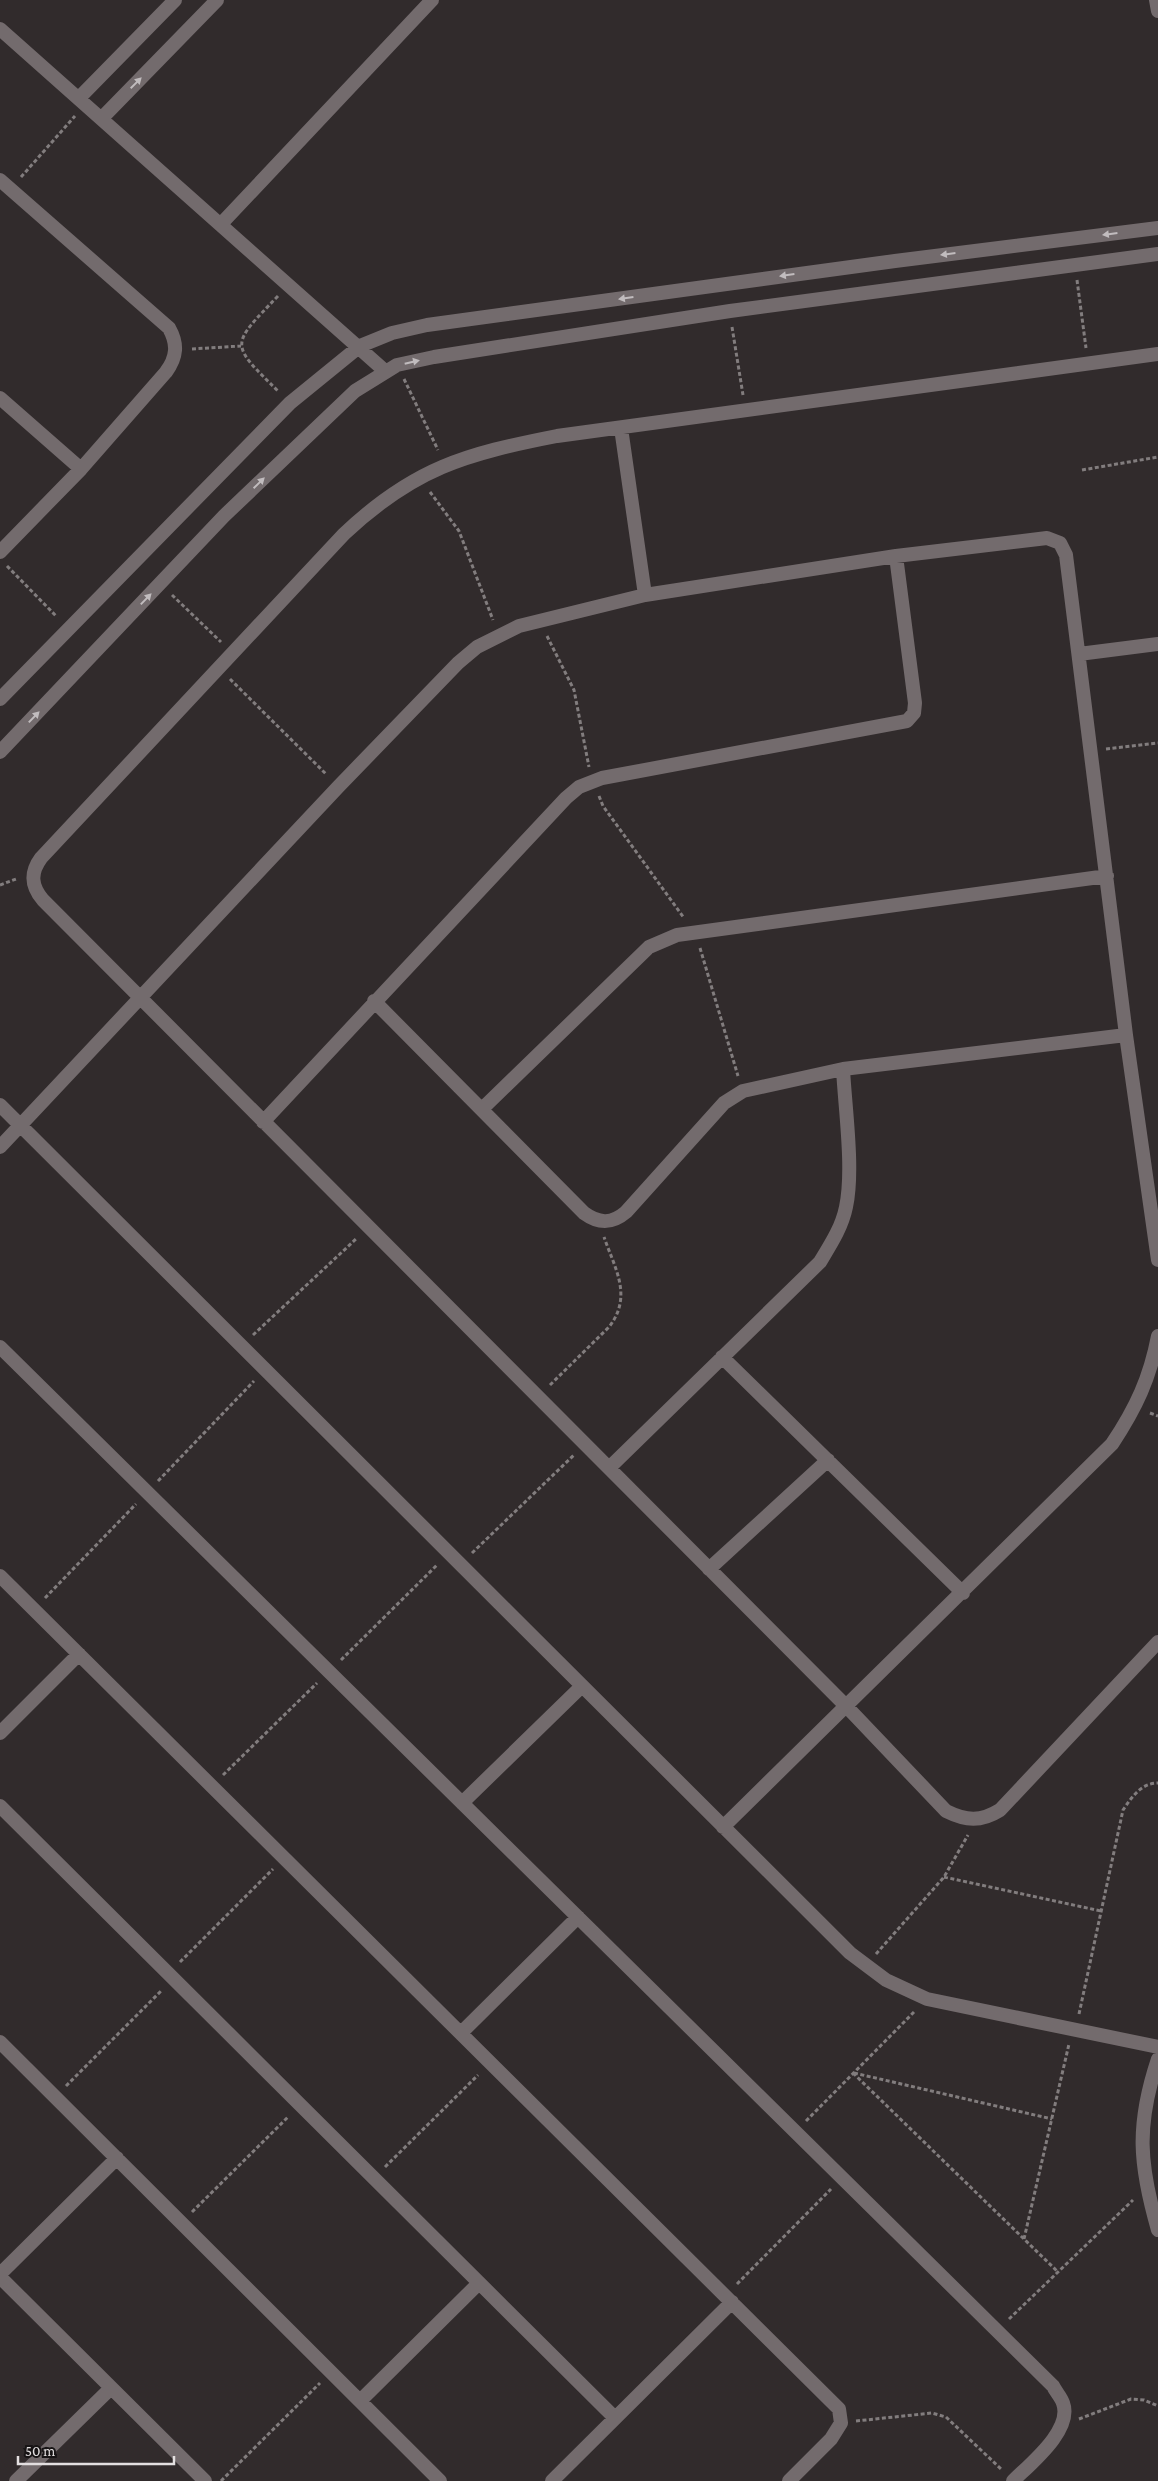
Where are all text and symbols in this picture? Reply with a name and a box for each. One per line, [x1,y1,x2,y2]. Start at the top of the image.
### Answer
one-way arrow [130,77,142,89]
one-way arrow [1101,230,1117,238]
one-way arrow [940,250,956,258]
one-way arrow [779,272,795,280]
one-way arrow [618,294,634,302]
one-way arrow [405,358,420,366]
one-way arrow [253,477,265,489]
one-way arrow [140,593,152,605]
one-way arrow [28,711,40,723]
scale bar [18,2434,174,2466]
text: 50 m [25,2443,55,2459]

